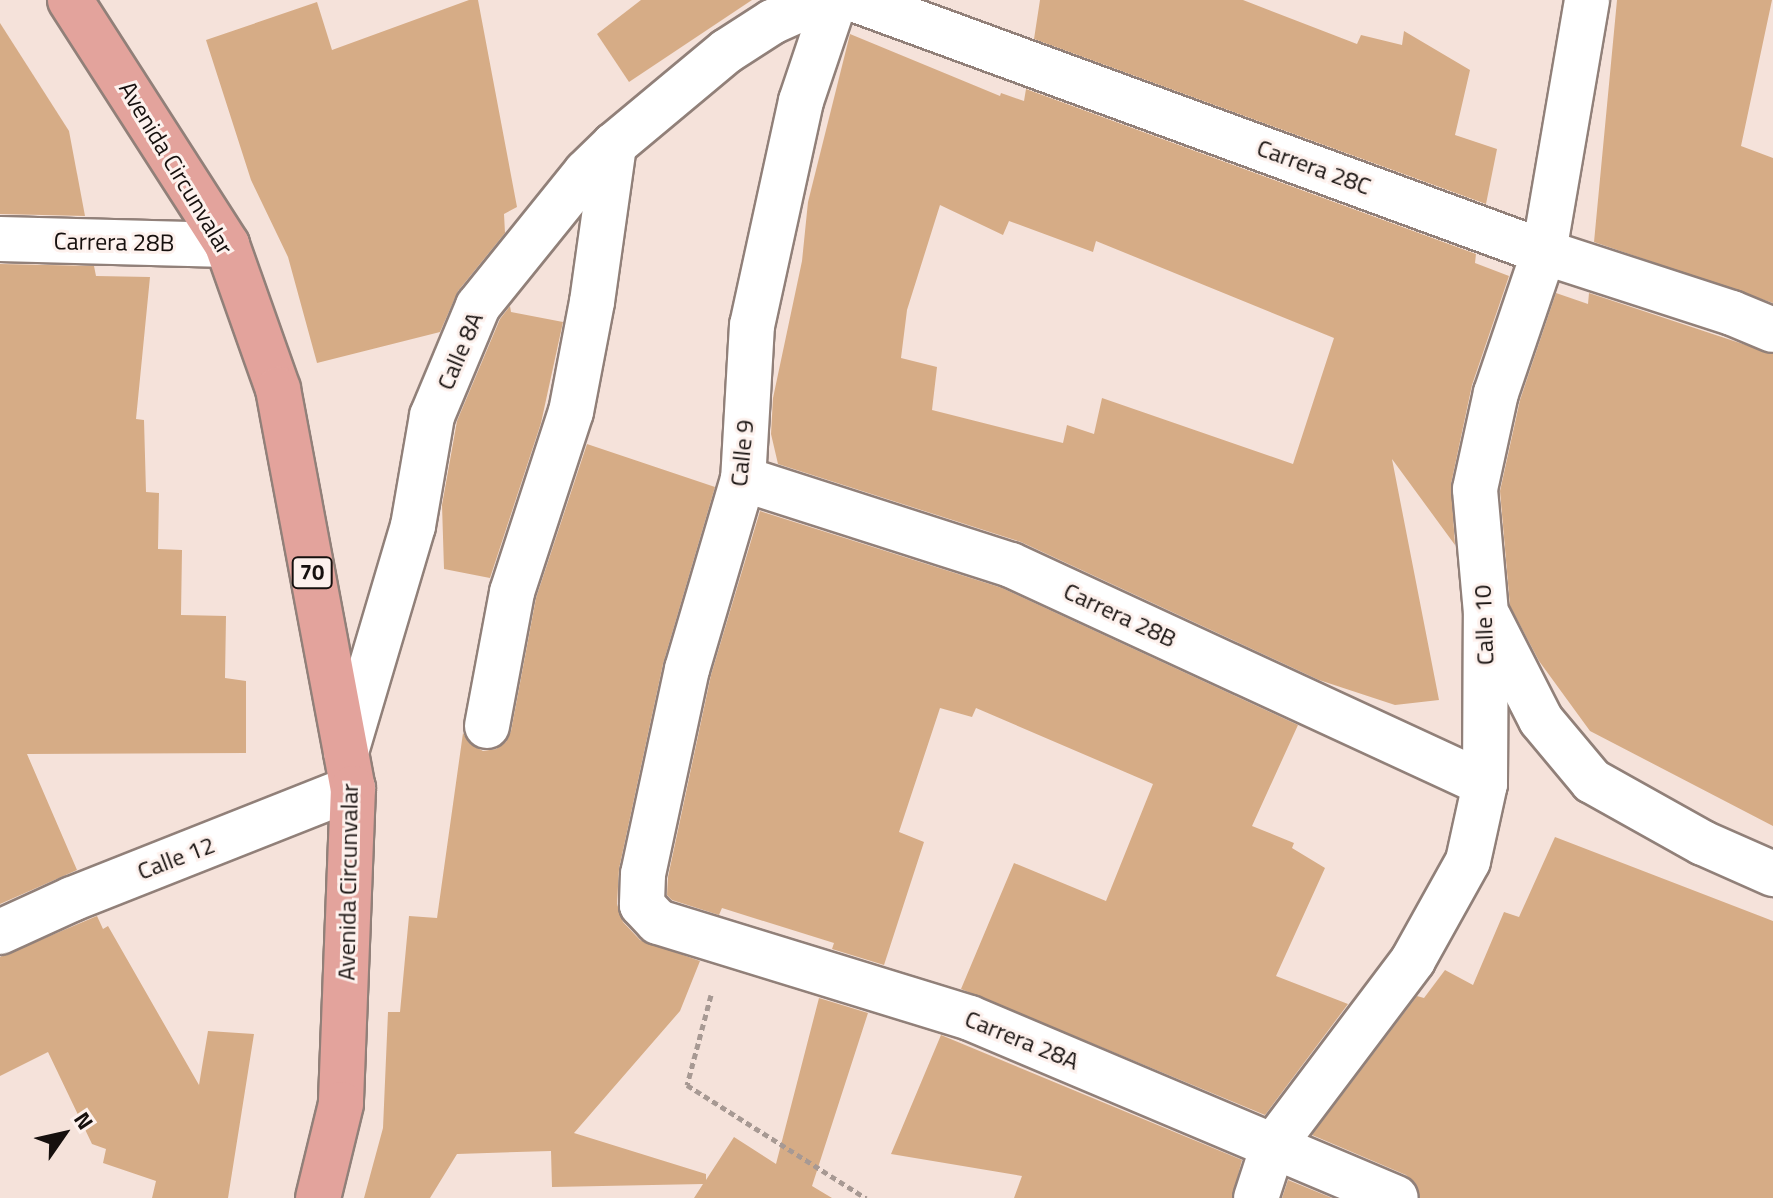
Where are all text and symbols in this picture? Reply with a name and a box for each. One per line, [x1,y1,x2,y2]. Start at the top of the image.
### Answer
street label: Avenida Circunvalar [113,76,239,260]
street label: Carrera 28C [1253,133,1375,201]
street label: Carrera 28B [53,227,175,257]
street label: Calle 8A [431,308,489,394]
street label: Calle 9 [724,418,760,488]
road number: 70 [290,555,334,591]
street label: Carrera 28B [1059,576,1181,654]
street label: Calle 10 [1468,584,1500,666]
street label: Avenida Circunvalar [332,783,364,981]
street label: Calle 12 [133,830,219,886]
street label: Carrera 28A [961,1004,1083,1076]
north arrow [24,1094,104,1174]
text: N [66,1105,102,1136]

